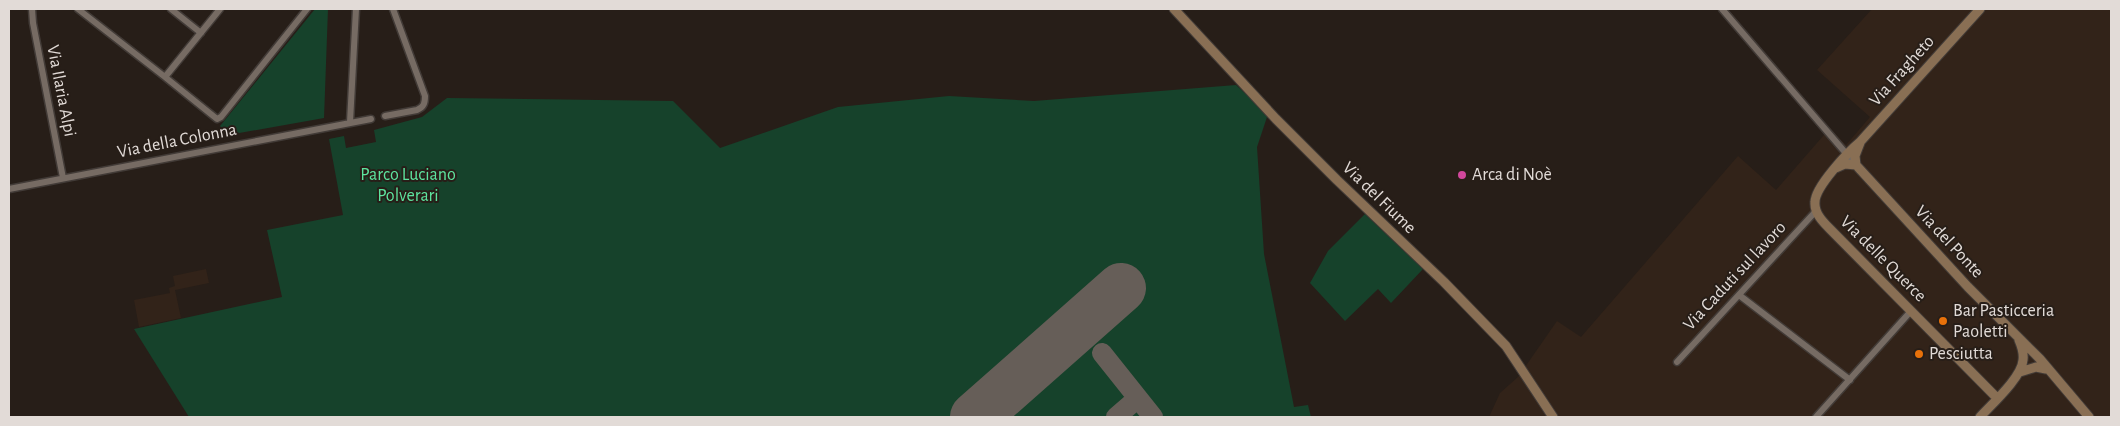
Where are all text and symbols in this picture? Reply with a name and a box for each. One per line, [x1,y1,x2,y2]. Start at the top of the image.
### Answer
street label: Via Fragheto [1866,32,1938,110]
street label: Via Ilaria Alpi [43,44,79,138]
street label: Via della Colonna [116,121,238,161]
street label: Via del Fiume [1339,159,1419,237]
park label: Parco Luciano Polverari [360,166,456,205]
place label: Arca di Noè [1472,166,1552,184]
marker: Arca di Noè [1456,169,1468,181]
street label: Via del Ponte [1911,203,1987,281]
street label: Via delle Querce [1836,212,1930,306]
street label: Via Caduti sul lavoro [1680,218,1790,334]
place label: Bar Pasticceria Paoletti [1953,302,2054,341]
marker: Bar Pasticceria Paoletti [1937,315,1949,327]
place label: Pesciutta [1929,345,1993,363]
marker: Pesciutta [1913,348,1925,360]

